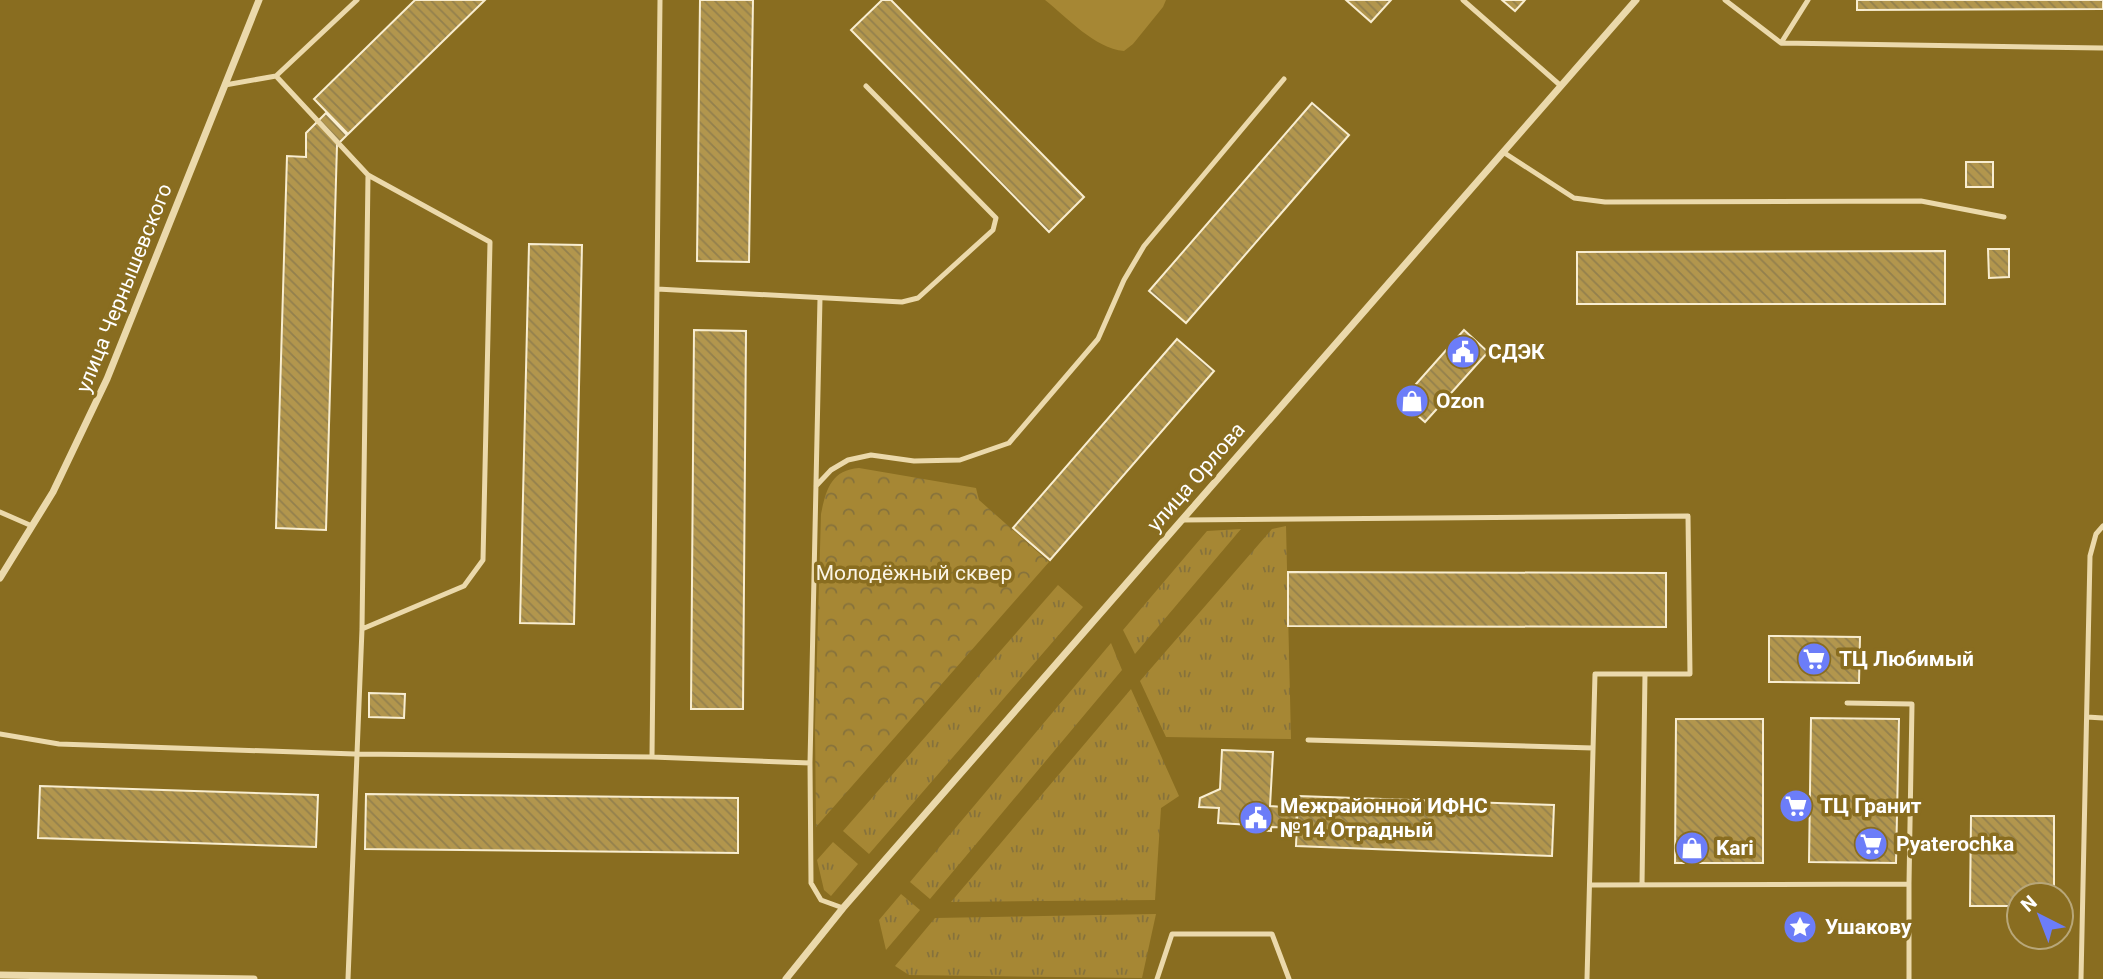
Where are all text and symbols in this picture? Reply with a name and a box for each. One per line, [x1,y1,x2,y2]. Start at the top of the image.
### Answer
street label: улица Чернышевского [71,180,177,396]
public building icon: СДЭК [1444,333,1482,371]
place label: СДЭК [1488,340,1545,364]
shop icon: Ozon [1393,382,1431,420]
place label: Ozon [1436,389,1485,413]
street label: улица Орлова [1142,418,1250,536]
park label: Молодёжный сквер [816,561,1012,585]
supermarket icon: ТЦ Любимый [1795,640,1833,678]
place label: ТЦ Любимый [1839,647,1974,671]
supermarket icon: ТЦ Гранит [1777,787,1815,825]
place label: Межрайонной ИФНС №14 Отрадный [1280,794,1488,842]
place label: ТЦ Гранит [1820,794,1922,818]
public building icon: Межрайонной ИФНС №14 Отрадный [1237,799,1275,837]
supermarket icon: Pyaterochka [1852,825,1890,863]
shop icon: Kari [1673,829,1711,867]
place label: Pyaterochka [1896,832,2014,856]
place label: Kari [1716,836,1754,860]
north arrow [2005,881,2075,951]
text: N [2016,891,2042,917]
place icon: Ушакову [1781,908,1819,946]
place label: Ушакову [1825,915,1912,939]

